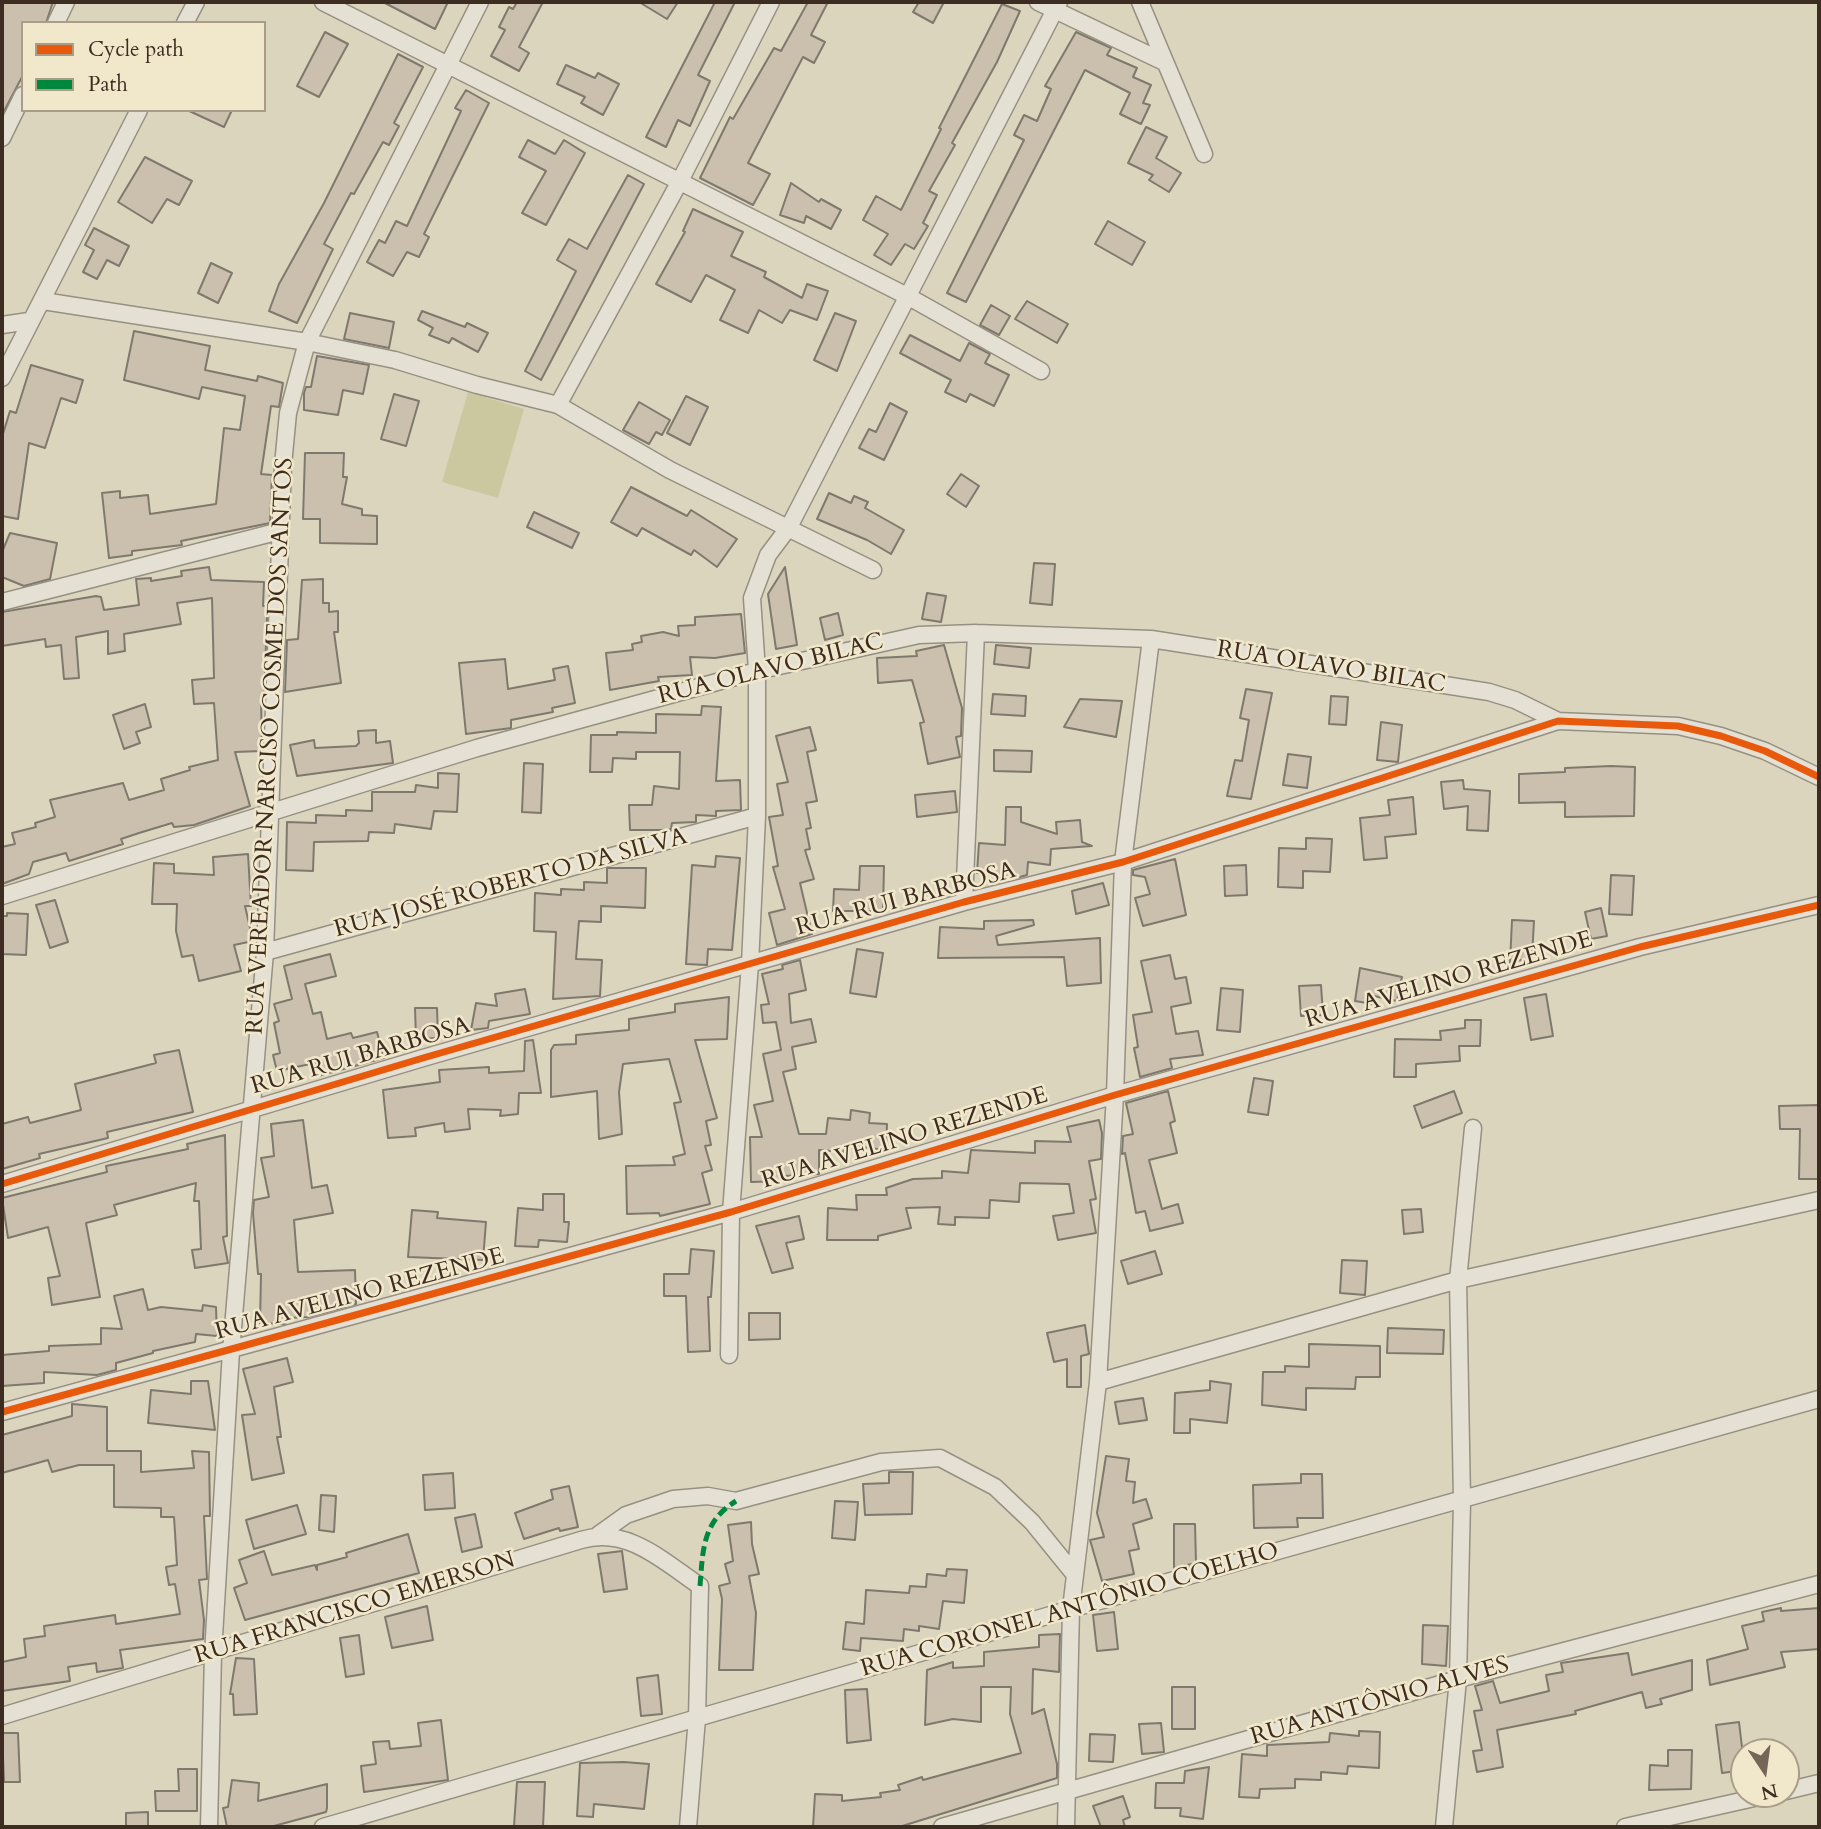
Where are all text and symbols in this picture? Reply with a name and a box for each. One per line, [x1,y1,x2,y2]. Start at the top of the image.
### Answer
legend [21,21,266,112]
text: Cycle path [88,35,184,64]
text: Path [88,70,128,99]
street label: RUA VEREADOR NARCISO COSME DOS SANTOS [242,457,300,1035]
street label: RUA OLAVO BILAC [655,628,887,712]
street label: RUA OLAVO BILAC [1214,636,1448,700]
street label: RUA JOSÉ ROBERTO DA SILVA [331,823,691,945]
street label: RUA RUI BARBOSA [793,857,1019,943]
street label: RUA AVELINO REZENDE [1302,926,1596,1036]
street label: RUA RUI BARBOSA [248,1012,474,1102]
street label: RUA AVELINO REZENDE [758,1082,1052,1196]
street label: RUA AVELINO REZENDE [212,1243,508,1347]
street label: RUA CORONEL ANTÔNIO COELHO [858,1537,1282,1685]
street label: RUA FRANCISCO EMERSON [191,1546,519,1672]
street label: RUA ANTÔNIO ALVES [1247,1651,1513,1753]
north arrow [1730,1738,1800,1808]
text: N [1758,1777,1780,1806]

